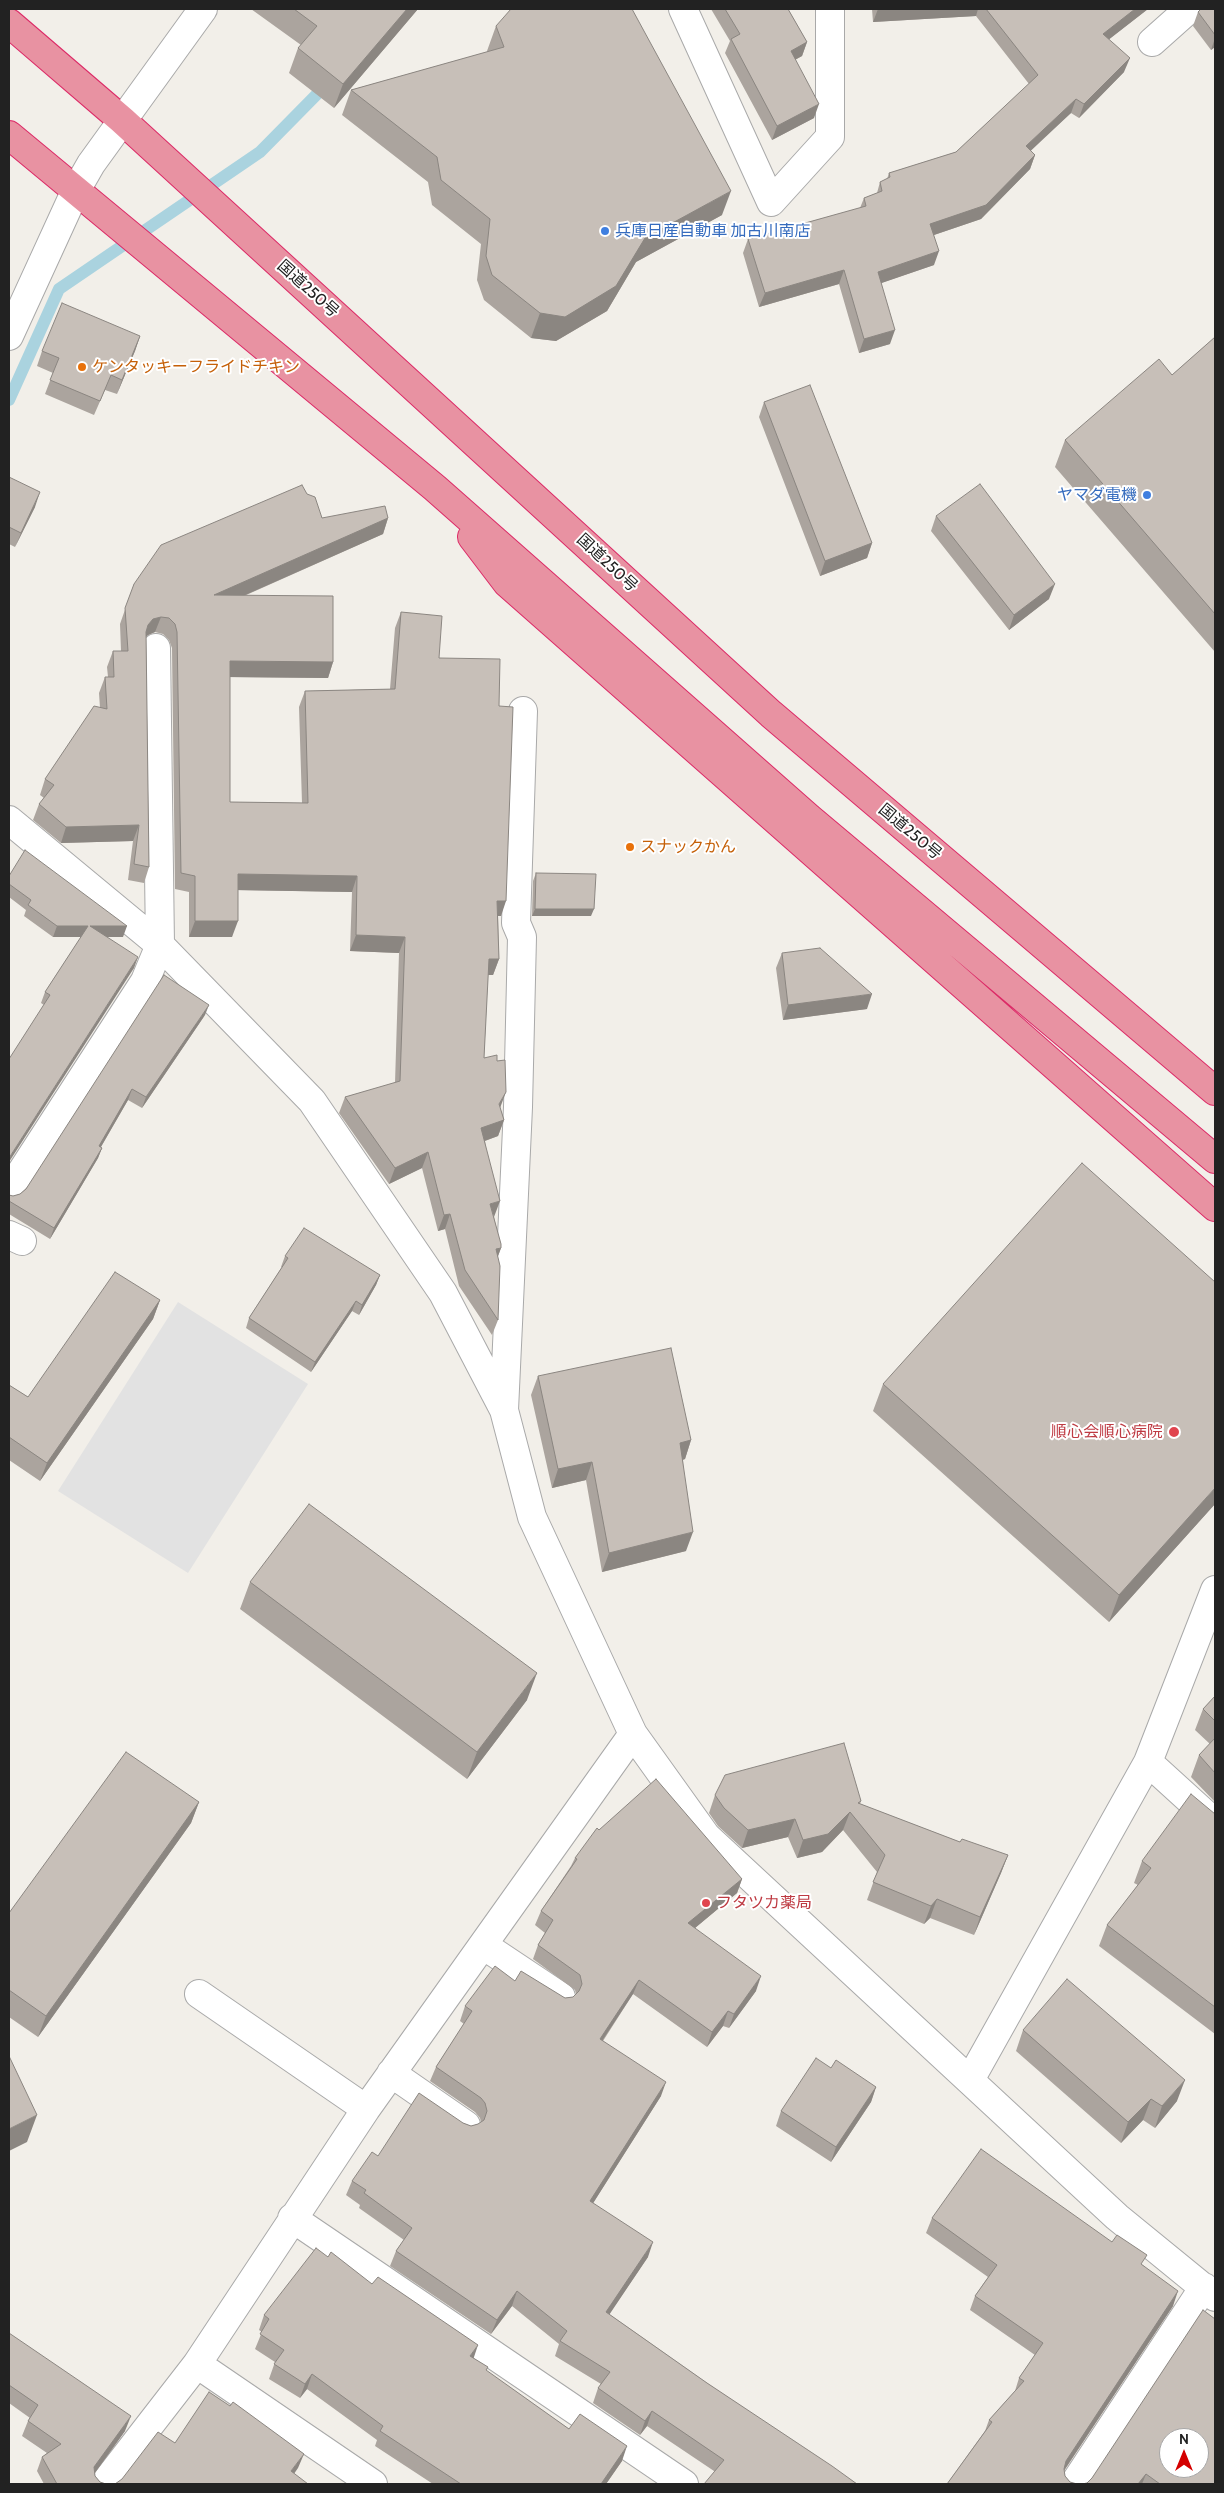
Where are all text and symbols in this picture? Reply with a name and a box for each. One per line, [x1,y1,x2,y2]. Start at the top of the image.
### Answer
place label: 兵庫日産自動車 加古川南店 [615,221,811,241]
marker: 兵庫日産自動車 加古川南店 [599,225,611,237]
street label: 国道250号 [273,256,343,322]
place label: ケンタッキーフライドチキン [92,357,300,377]
marker: ケンタッキーフライドチキン [76,361,88,373]
place label: ヤマダ電機 [1057,485,1137,505]
marker: ヤマダ電機 [1141,489,1153,501]
street label: 国道250号 [573,530,641,596]
street label: 国道250号 [875,800,945,864]
place label: スナックかん [640,837,736,857]
marker: スナックかん [624,841,636,853]
place label: 順心会順心病院 [1051,1422,1163,1442]
marker: 順心会順心病院 [1167,1425,1181,1439]
place label: フタツカ薬局 [716,1893,812,1913]
marker: フタツカ薬局 [700,1897,712,1909]
north arrow [1159,2428,1209,2478]
text: N [1179,2430,1189,2448]

